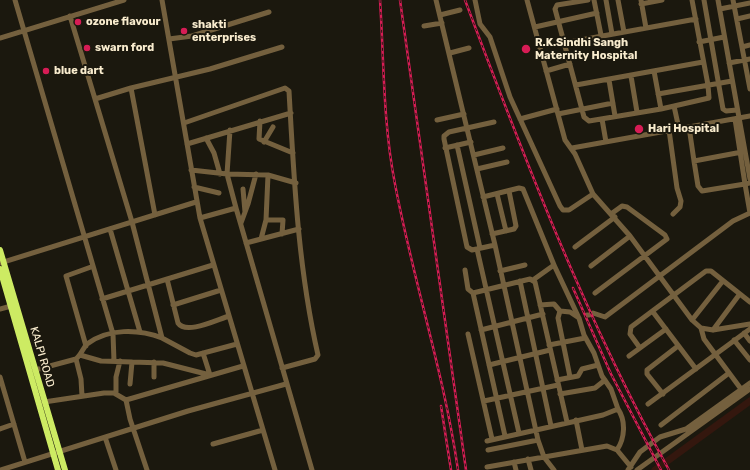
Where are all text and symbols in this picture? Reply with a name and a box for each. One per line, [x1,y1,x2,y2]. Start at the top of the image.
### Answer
place label: ozone flavour [86,15,161,29]
marker: ozone flavour [73,17,83,27]
place label: shakti enterprises [192,18,256,44]
marker: shakti enterprises [179,26,189,36]
place label: R.K.Sindhi Sangh Maternity Hospital [535,36,637,62]
place label: swarn ford [95,41,154,55]
marker: swarn ford [82,43,92,53]
marker: R.K.Sindhi Sangh Maternity Hospital [520,43,532,55]
place label: blue dart [54,64,104,78]
marker: blue dart [41,66,51,76]
place label: Hari Hospital [648,122,719,136]
marker: Hari Hospital [633,123,645,135]
street label: KALPI ROAD [27,325,57,389]

